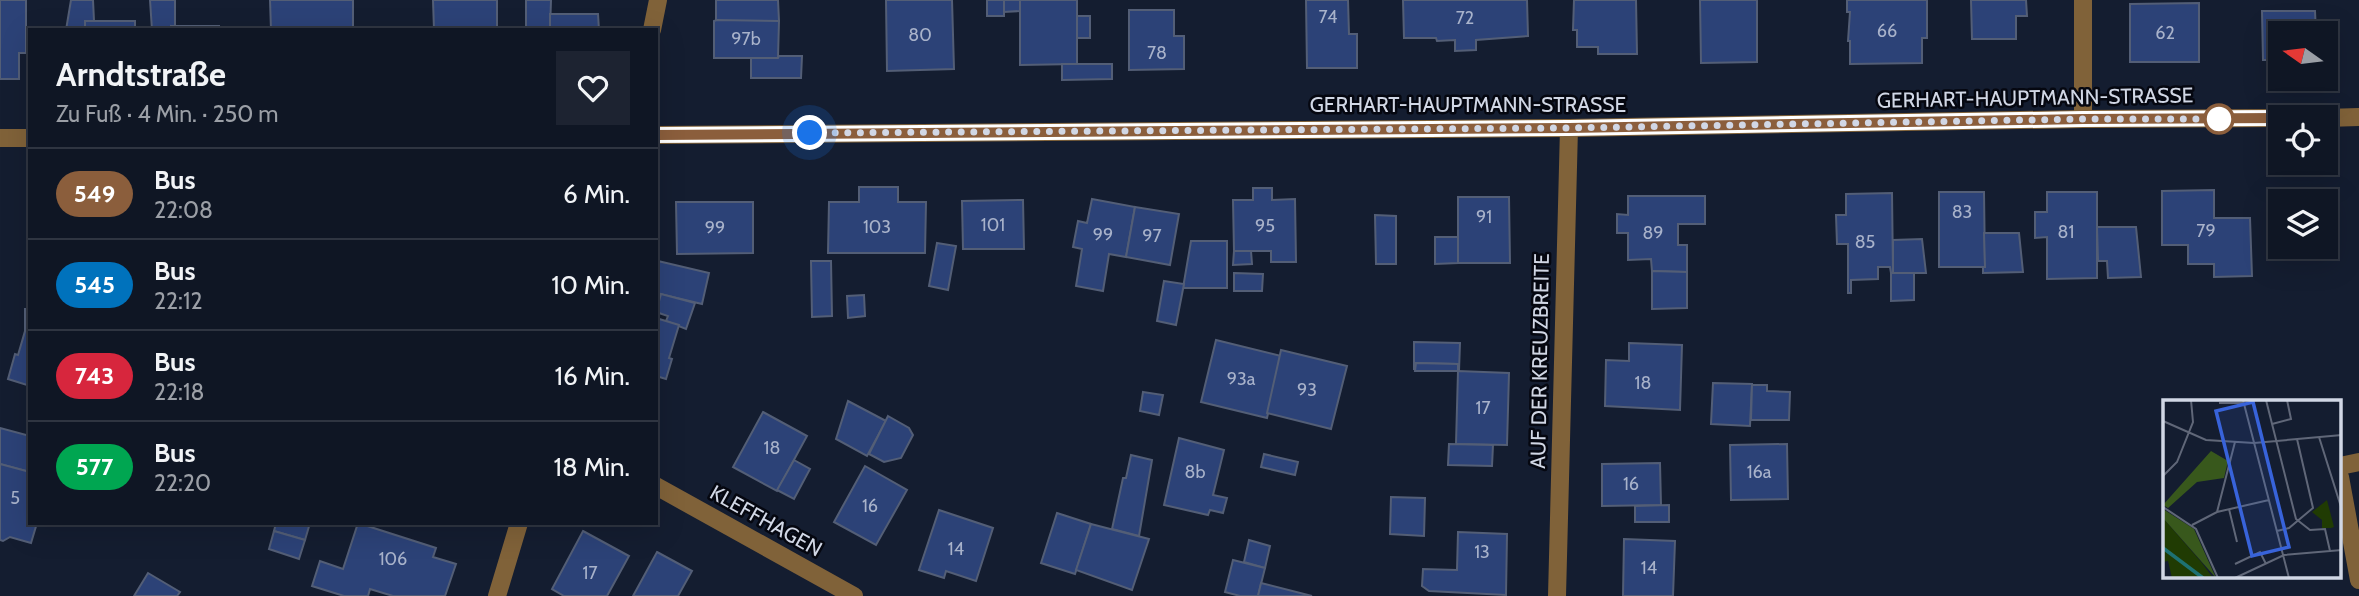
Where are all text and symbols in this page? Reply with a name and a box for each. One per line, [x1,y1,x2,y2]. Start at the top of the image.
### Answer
house number: 74 [1319,6,1337,28]
house number: 72 [1456,7,1474,29]
house number: 66 [1877,20,1897,42]
north arrow [2268,21,2338,91]
map controls [2268,21,2338,259]
house number: 62 [2155,22,2175,44]
house number: 80 [908,24,932,46]
house number: 97b [731,28,761,50]
house number: 78 [1147,42,1167,64]
button: heart [556,51,630,125]
text: Arndtstraße [56,54,226,94]
street label: GERHART-HAUPTMANN-STRASSE [1877,82,2193,113]
street label: GERHART-HAUPTMANN-STRASSE [1310,92,1626,117]
text: Zu Fuß · 4 Min. · 250 m [56,100,279,128]
unlabelled marker [2204,104,2234,134]
button: locate [2268,105,2338,175]
your location [792,115,827,150]
text: Bus [154,164,195,196]
text: 6 Min. [563,178,630,210]
text: 549 [74,179,115,208]
button: layers [2268,189,2338,259]
text: 22:08 [154,196,213,224]
house number: 83 [1952,201,1972,223]
house number: 91 [1476,206,1492,228]
house number: 101 [981,214,1005,236]
house number: 95 [1255,215,1275,237]
house number: 103 [863,216,891,238]
house number: 99 [705,217,725,239]
house number: 79 [2196,220,2216,242]
house number: 81 [2058,221,2074,243]
house number: 89 [1642,222,1664,244]
house number: 99 [1093,224,1113,246]
house number: 97 [1142,225,1162,247]
house number: 85 [1855,231,1875,253]
street label: AUF DER KREUZBREITE [1525,253,1554,469]
text: Bus [154,255,195,287]
text: 10 Min. [551,269,630,301]
text: 545 [74,270,115,299]
text: 22:12 [154,287,202,315]
text: Bus [154,346,195,378]
text: 16 Min. [555,360,630,392]
text: 743 [75,361,114,390]
house number: 93a [1227,368,1256,390]
house number: 18 [1635,372,1651,394]
text: 22:18 [154,378,204,406]
house number: 93 [1297,379,1317,401]
house number: 17 [1476,397,1490,419]
inset map [2163,400,2342,578]
text: Bus [154,437,195,469]
house number: 18 [764,437,780,459]
text: 18 Min. [554,451,630,483]
text: 577 [76,452,113,481]
house number: 8b [1185,461,1205,483]
house number: 16a [1747,461,1772,483]
text: 22:20 [154,469,211,497]
house number: 16 [1623,473,1639,495]
street label: KLEFFHAGEN [706,480,827,562]
house number: 5 [10,487,20,509]
house number: 16 [862,495,878,517]
house number: 14 [948,538,964,560]
house number: 13 [1474,541,1490,563]
house number: 106 [379,548,407,570]
house number: 14 [1641,557,1657,579]
house number: 17 [583,562,597,584]

